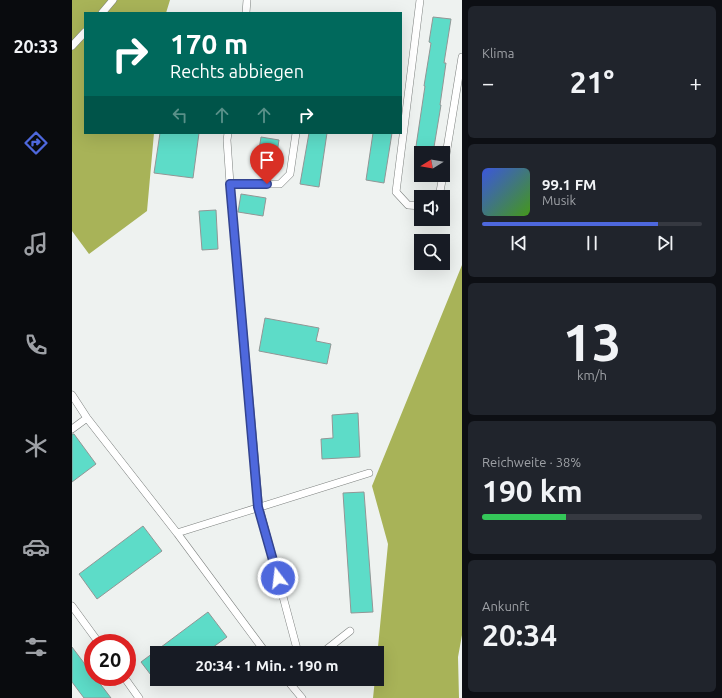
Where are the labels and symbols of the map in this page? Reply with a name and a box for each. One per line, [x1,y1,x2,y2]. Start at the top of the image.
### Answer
pin [250,143,284,184]
north arrow [414,146,450,182]
position arrow [257,557,299,599]
speed limit sign: 20 [84,634,136,686]

